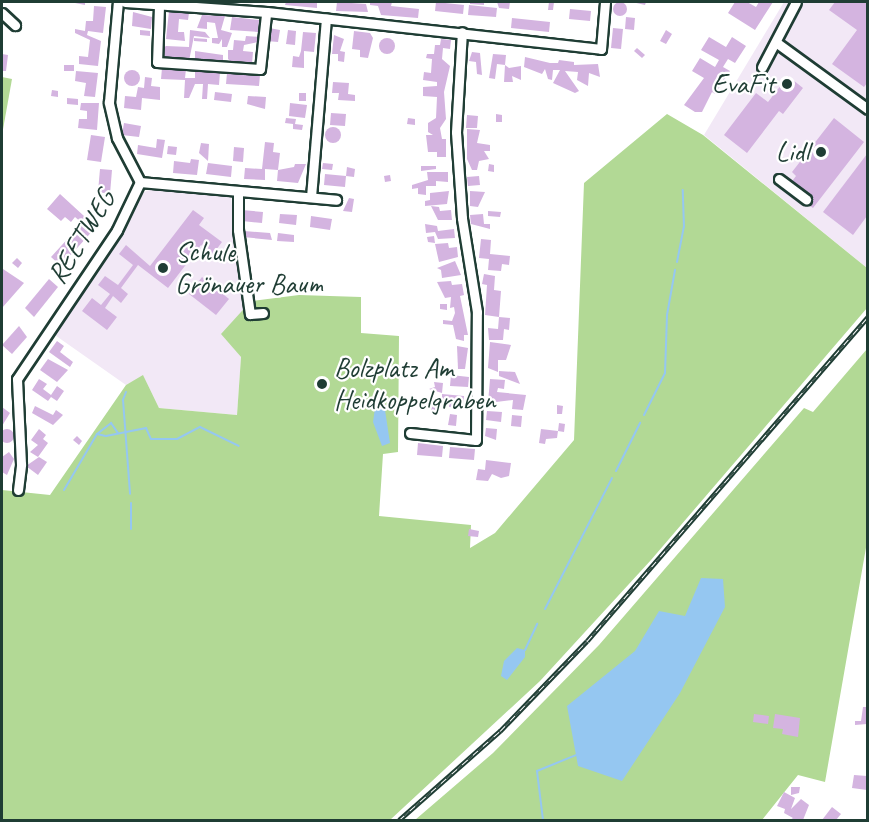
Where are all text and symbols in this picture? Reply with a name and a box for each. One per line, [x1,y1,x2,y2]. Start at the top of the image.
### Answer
place label: EvaFit [712,67,775,101]
marker: EvaFit [780,77,794,91]
place label: Lidl [776,135,809,169]
marker: Lidl [814,145,828,159]
street label: REETWEG [40,184,122,290]
place label: Schule Grönauer Baum [175,235,323,301]
marker: Schule Grönauer Baum [156,261,170,275]
place label: Bolzplatz Am Heidkoppelgraben [334,351,495,417]
marker: Bolzplatz Am Heidkoppelgraben [315,377,329,391]

